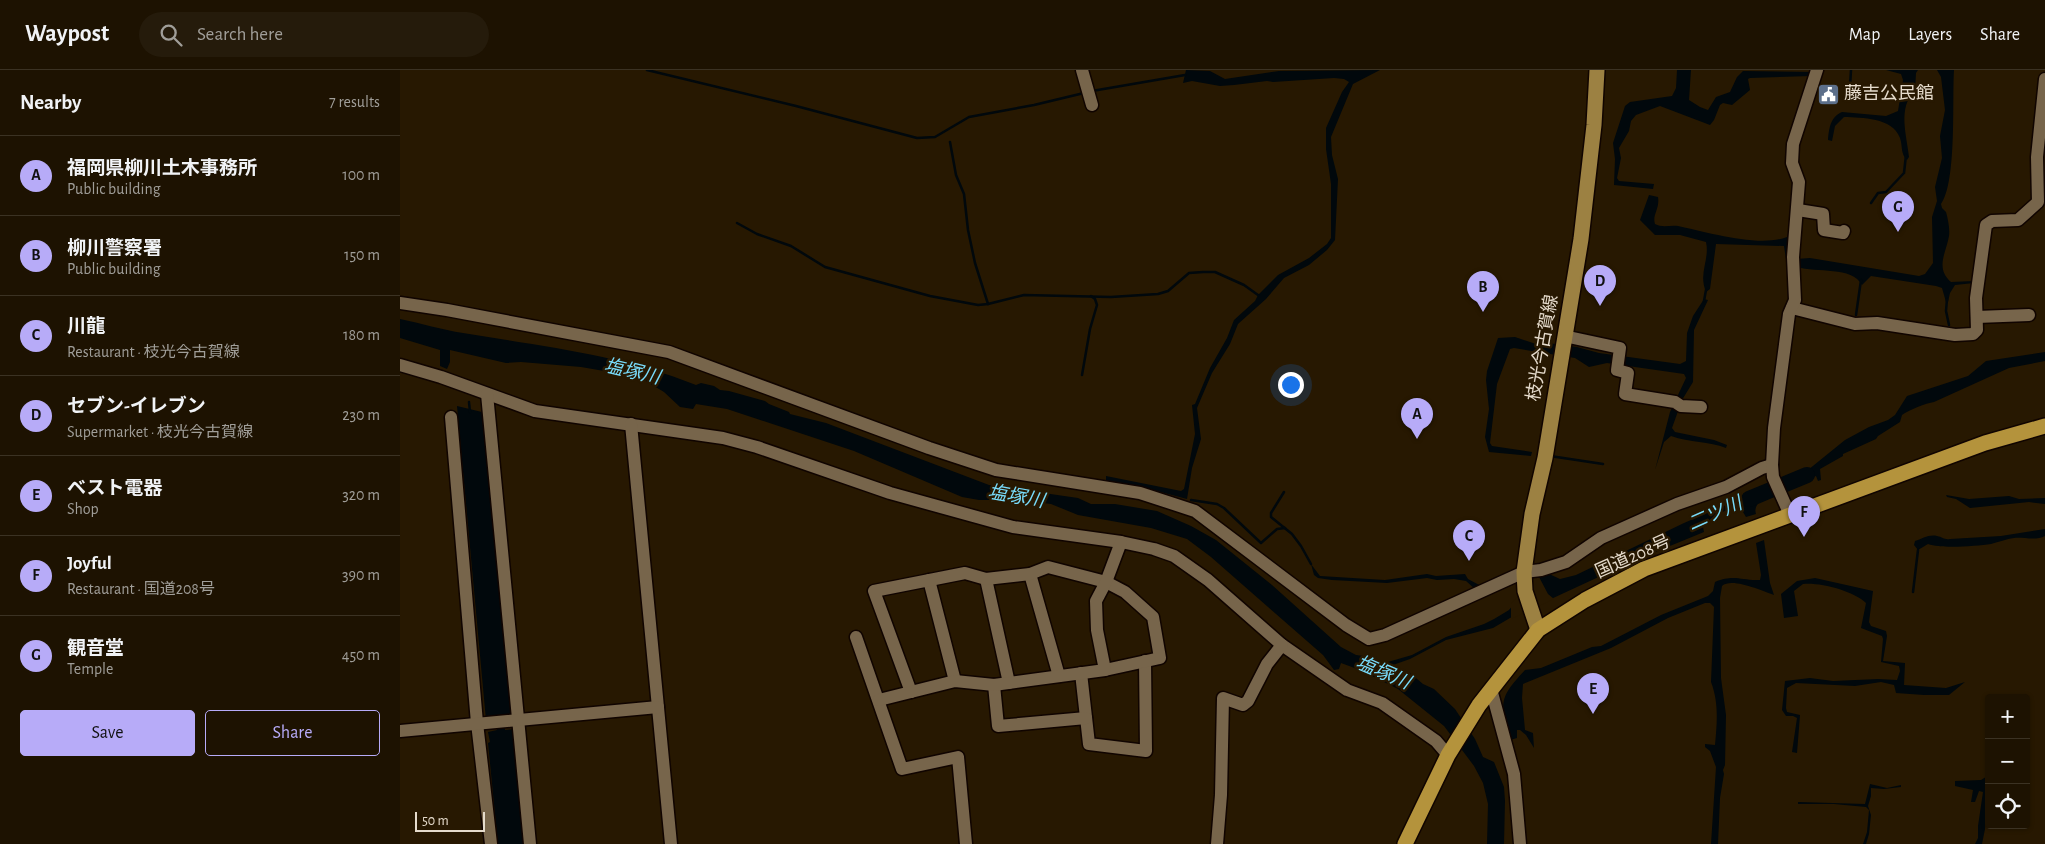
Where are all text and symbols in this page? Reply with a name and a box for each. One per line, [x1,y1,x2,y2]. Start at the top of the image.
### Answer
search box [139,12,489,57]
icon: search [157,21,185,49]
text: Waypost [25,22,109,46]
text: Search here [197,25,283,44]
text: Map [1849,26,1880,44]
text: Layers [1908,26,1952,44]
text: Share [1980,26,2020,44]
public building icon: 藤吉公民館 [1816,82,1840,106]
place label: 藤吉公民館 [1844,84,1934,103]
text: Nearby [20,92,81,113]
text: 7 results [329,94,380,110]
text: 福岡県柳川土木事務所 [67,159,257,178]
text: A [31,167,41,183]
text: 100 m [342,167,380,183]
text: Public building [67,181,161,197]
pin: G [1882,191,1914,232]
text: 柳川警察署 [67,239,162,258]
text: B [31,247,41,263]
text: 150 m [344,247,380,263]
text: Public building [67,261,161,277]
pin: D [1584,265,1616,306]
pin: B [1467,271,1499,312]
street label: 枝光今古賀線 [1523,293,1561,403]
text: 川龍 [67,317,105,336]
text: C [32,327,40,343]
text: 180 m [343,327,380,343]
text: Restaurant · 枝光今古賀線 [67,344,240,360]
water label: 塩塚川 [602,355,664,388]
your location [1278,372,1304,398]
text: セブン-イレブン [67,397,206,416]
pin: A [1401,398,1433,439]
text: D [31,407,41,423]
text: 230 m [342,407,380,423]
text: Supermarket · 枝光今古賀線 [67,424,253,440]
text: ベスト電器 [67,479,162,498]
water label: 塩塚川 [986,482,1048,512]
text: E [32,487,40,503]
text: 320 m [342,487,380,503]
water label: 二ツ川 [1685,493,1747,534]
pin: F [1788,496,1820,537]
text: Shop [67,501,99,517]
pin: C [1453,520,1485,561]
street label: 国道208号 [1592,531,1673,582]
text: Joyful [67,554,112,573]
text: F [32,567,40,583]
text: 390 m [342,567,380,583]
text: Restaurant · 国道208号 [67,581,215,597]
text: 観音堂 [67,639,124,658]
text: G [31,647,41,663]
text: 450 m [342,647,380,663]
water label: 塩塚川 [1353,652,1415,694]
text: Temple [67,661,113,677]
pin: E [1577,673,1609,714]
map controls [1985,694,2030,829]
button: + [1985,694,2030,739]
button: Save [20,710,195,756]
button: Share [205,710,380,756]
button: − [1985,739,2030,784]
button: locate [1985,784,2030,829]
scale bar [415,809,485,832]
text: 50 m [422,814,449,828]

